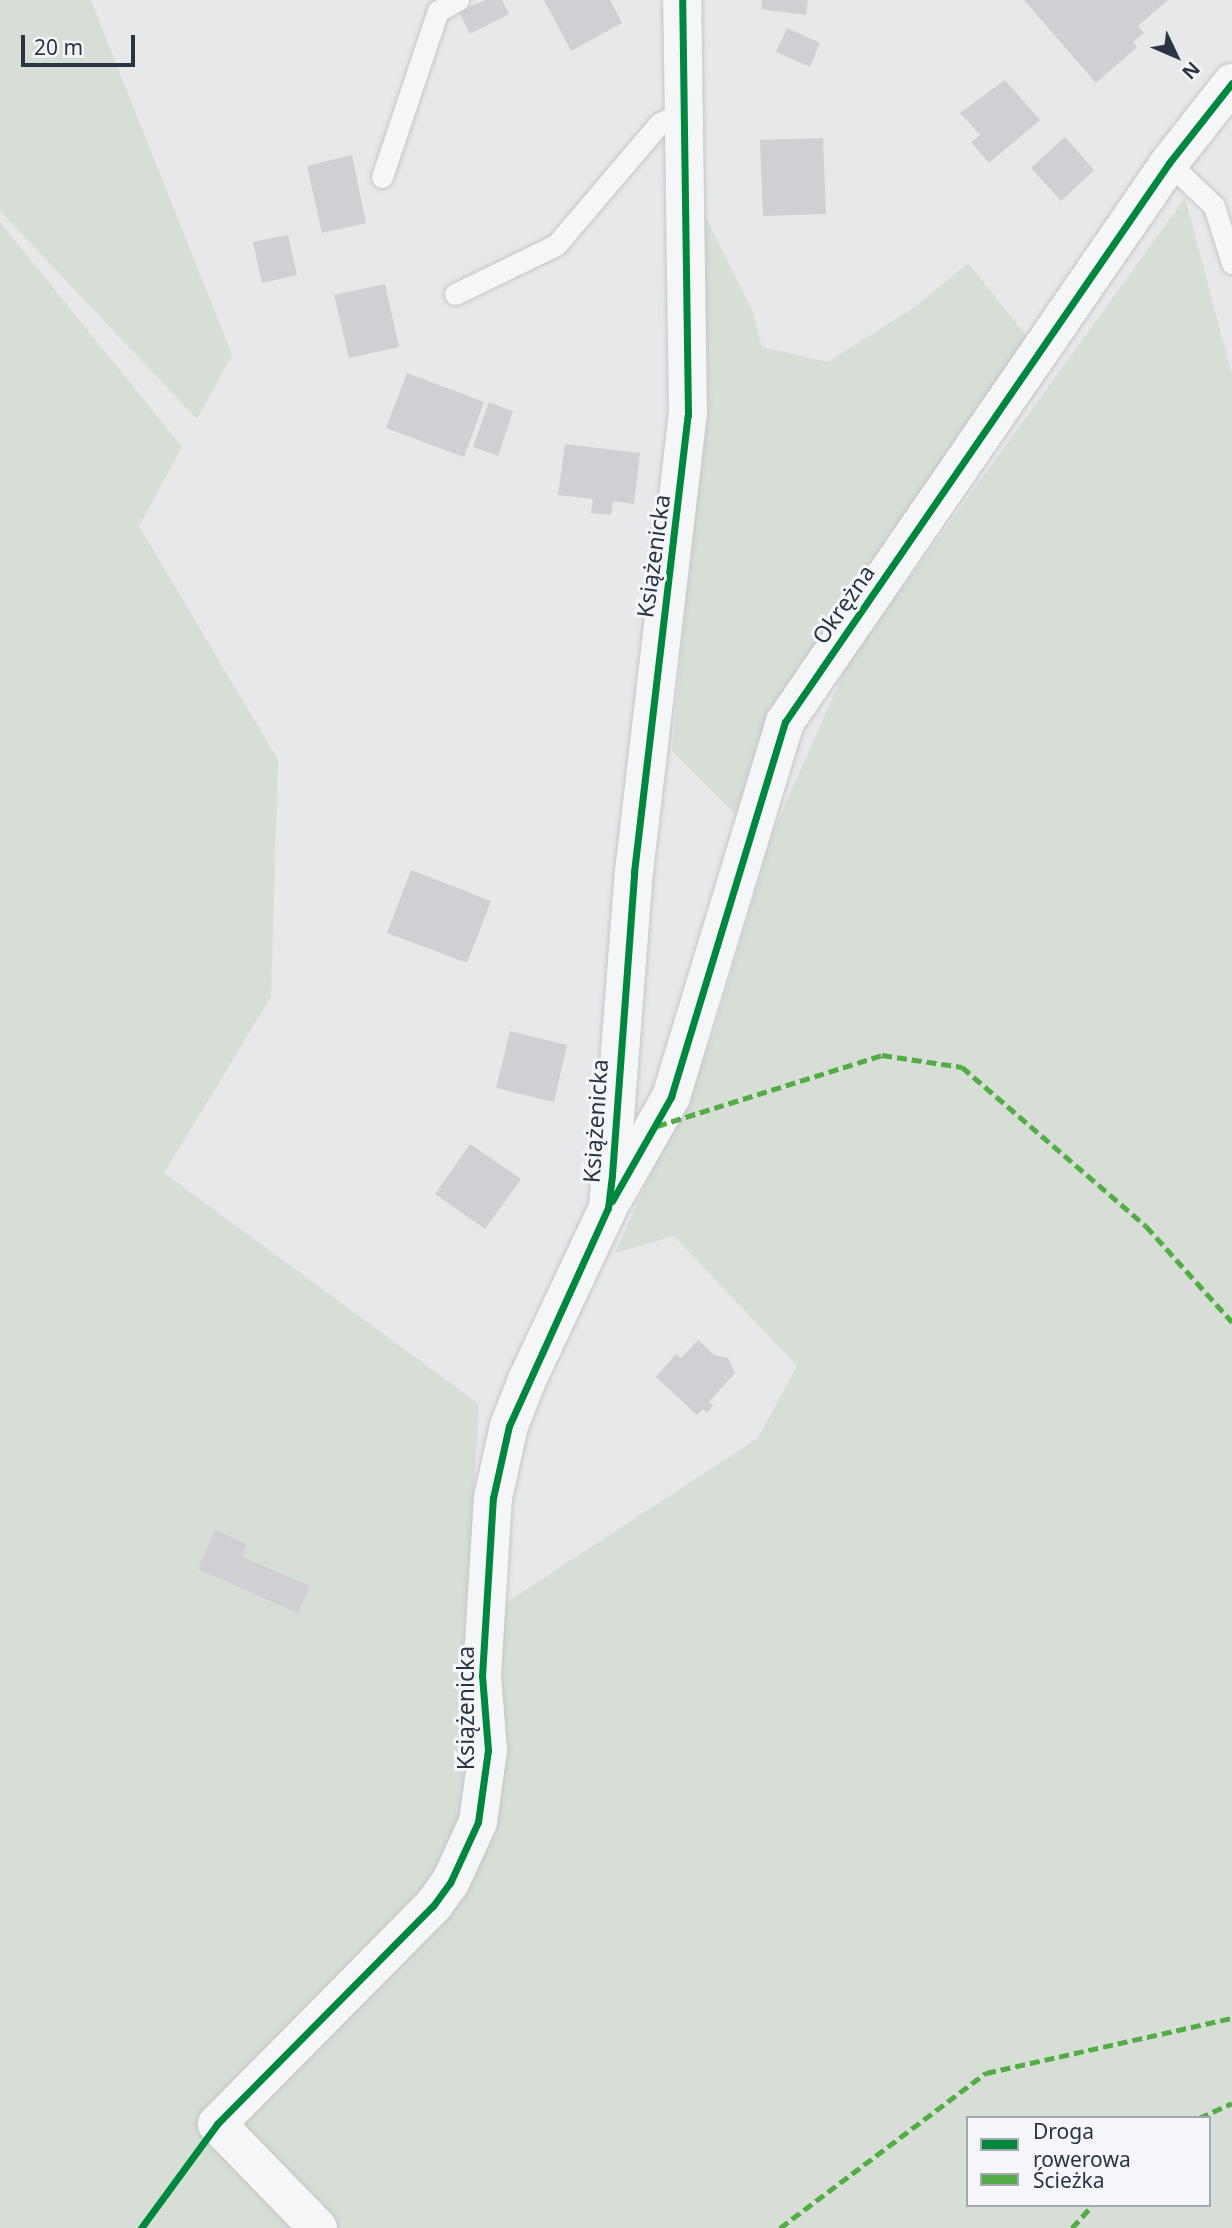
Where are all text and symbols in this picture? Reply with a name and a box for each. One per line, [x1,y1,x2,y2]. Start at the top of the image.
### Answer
scale bar [24,21,138,65]
north arrow [1141,21,1211,91]
text: 20 m [34,33,83,61]
text: N [1176,56,1206,85]
street label: Książenicka [631,493,675,619]
street label: Okrężna [806,559,880,649]
street label: Książenicka [577,1058,613,1184]
street label: Książenicka [451,1646,479,1770]
legend [966,2116,1211,2207]
text: Droga rowerowa [1033,2117,1131,2173]
text: Ścieżka [1033,2166,1105,2194]

